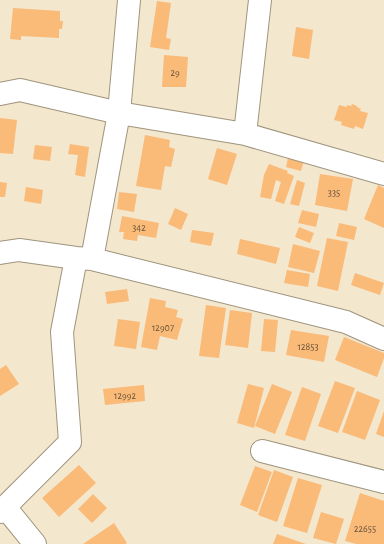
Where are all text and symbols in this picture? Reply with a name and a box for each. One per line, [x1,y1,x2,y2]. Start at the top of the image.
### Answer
house number: 29 [170,68,180,78]
house number: 335 [328,188,340,198]
house number: 342 [132,223,146,233]
house number: 12907 [152,323,174,333]
house number: 12853 [297,342,319,352]
house number: 12992 [114,391,136,401]
house number: 22655 [354,524,376,534]

